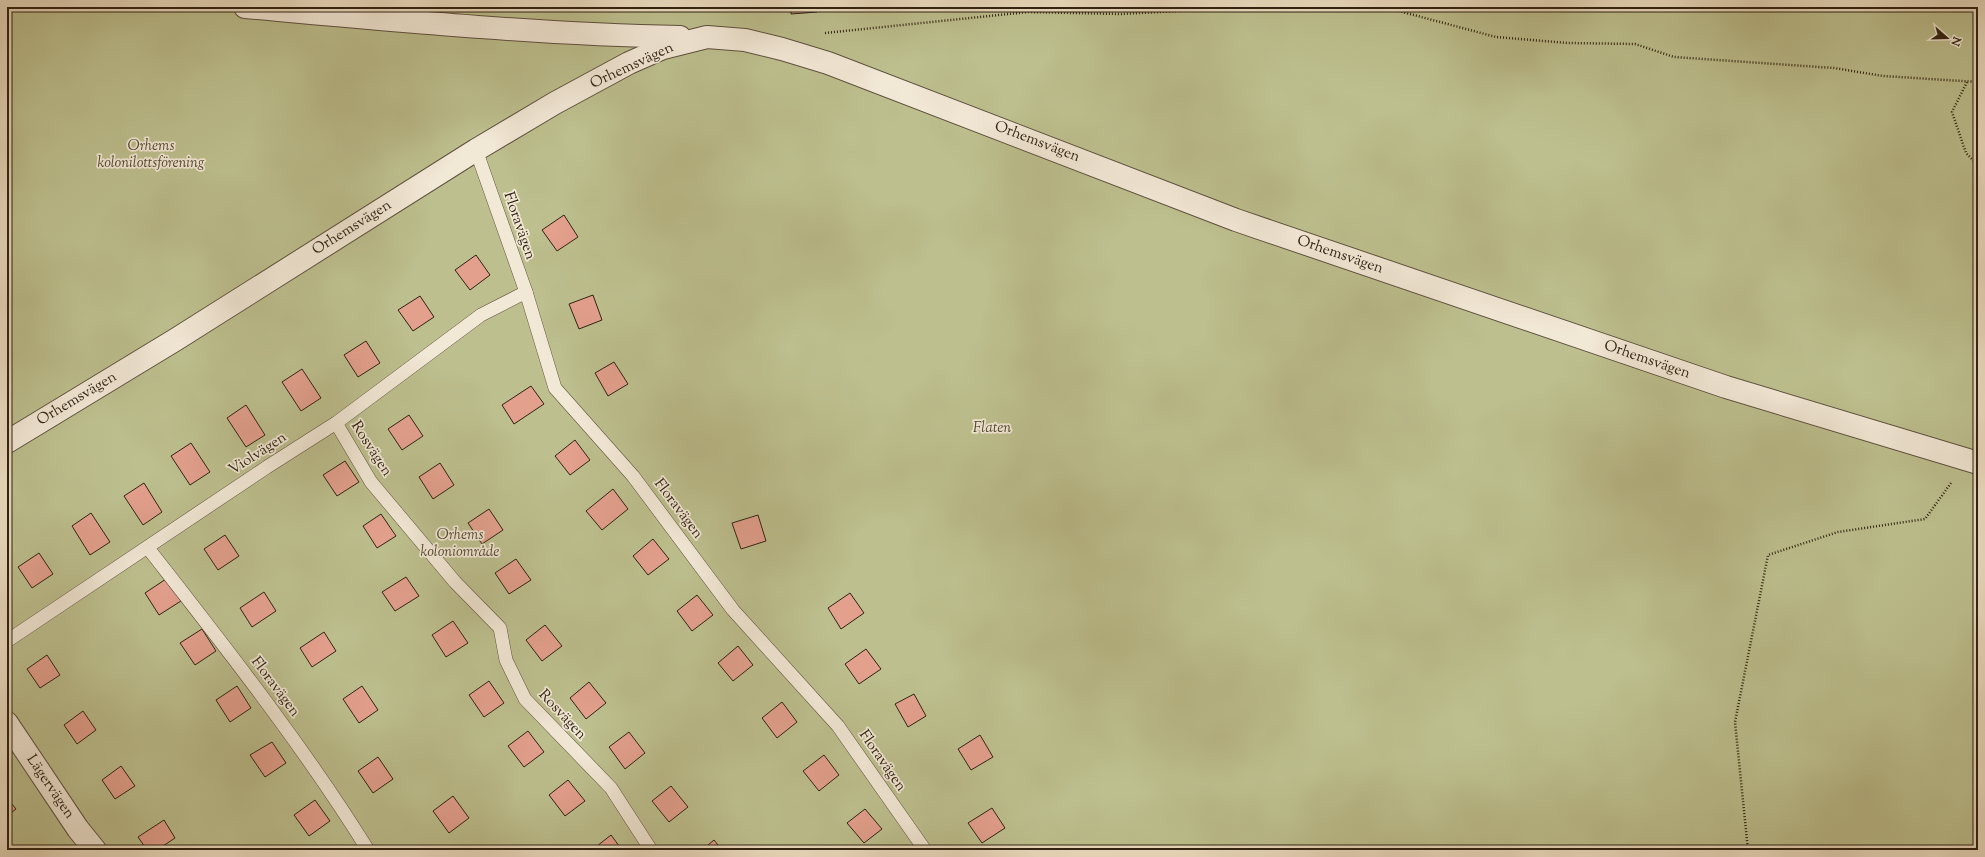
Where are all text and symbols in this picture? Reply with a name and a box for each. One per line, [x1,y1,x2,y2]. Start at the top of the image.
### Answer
north arrow [1927,18,1967,58]
text: N [1946,33,1965,48]
street label: Orhemsvägen [587,37,677,95]
street label: Orhemsvägen [991,116,1083,168]
park label: Orhems kolonilottsförening [98,136,205,174]
street label: Floravägen [498,189,540,263]
street label: Orhemsvägen [308,195,396,261]
street label: Orhemsvägen [1294,230,1386,280]
street label: Orhemsvägen [1601,335,1693,385]
street label: Orhemsvägen [33,367,121,431]
street label: Rosvägen [345,417,397,481]
park label: Flaten [973,418,1011,439]
street label: Violvägen [225,427,291,481]
street label: Floravägen [648,475,708,544]
park label: Orhems koloniområde [421,525,499,563]
street label: Floravägen [245,653,305,722]
street label: Rosvägen [533,685,591,745]
street label: Floravägen [853,726,911,796]
street label: Lägervägen [21,751,79,823]

